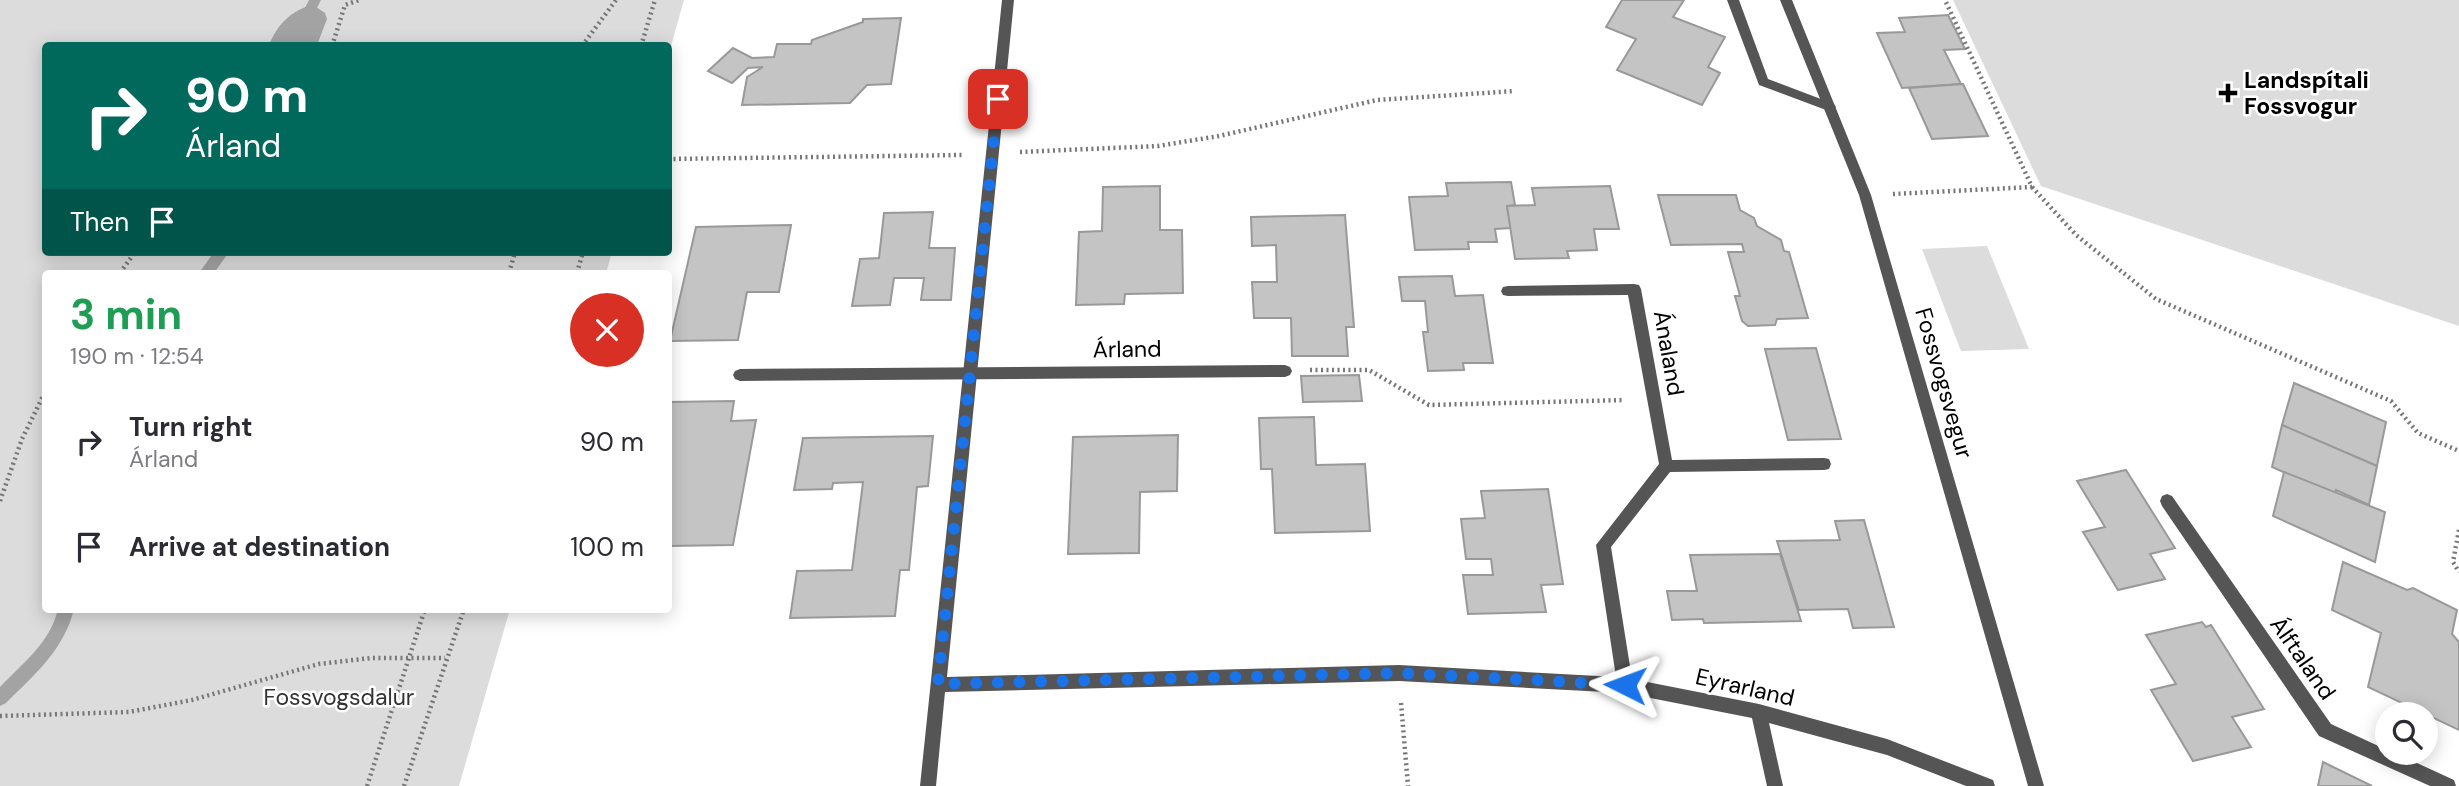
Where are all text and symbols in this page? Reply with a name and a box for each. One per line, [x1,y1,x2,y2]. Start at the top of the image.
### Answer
text: 90 m [185,63,308,127]
place label: Landspítali Fossvogur [2244,65,2369,121]
pin [968,69,1028,129]
icon: right [70,70,161,161]
icon: arrive [979,80,1017,118]
marker: Landspítali Fossvogur [2218,83,2238,103]
text: Árland [185,125,281,167]
icon: arrive [143,203,181,241]
text: Then [70,205,129,239]
text: 3 min [70,287,182,342]
button: close [570,293,644,367]
street label: Fossvogsvegur [1908,304,1980,462]
street label: Ánaland [1647,308,1691,398]
street label: Árland [1092,333,1162,365]
text: 190 m · 12:54 [70,341,204,371]
text: Turn right [129,410,253,444]
icon: right [70,423,108,461]
text: 90 m [580,425,644,459]
text: Árland [129,444,198,474]
icon: arrive [70,528,108,566]
text: Arrive at destination [129,530,390,564]
text: 100 m [570,530,644,564]
street label: Álftaland [2263,610,2343,706]
position arrow [1588,648,1662,722]
street label: Eyrarland [1693,661,1797,713]
park label: Fossvogsdalur [264,682,414,712]
map controls [2375,702,2438,765]
button: search [2375,702,2438,765]

